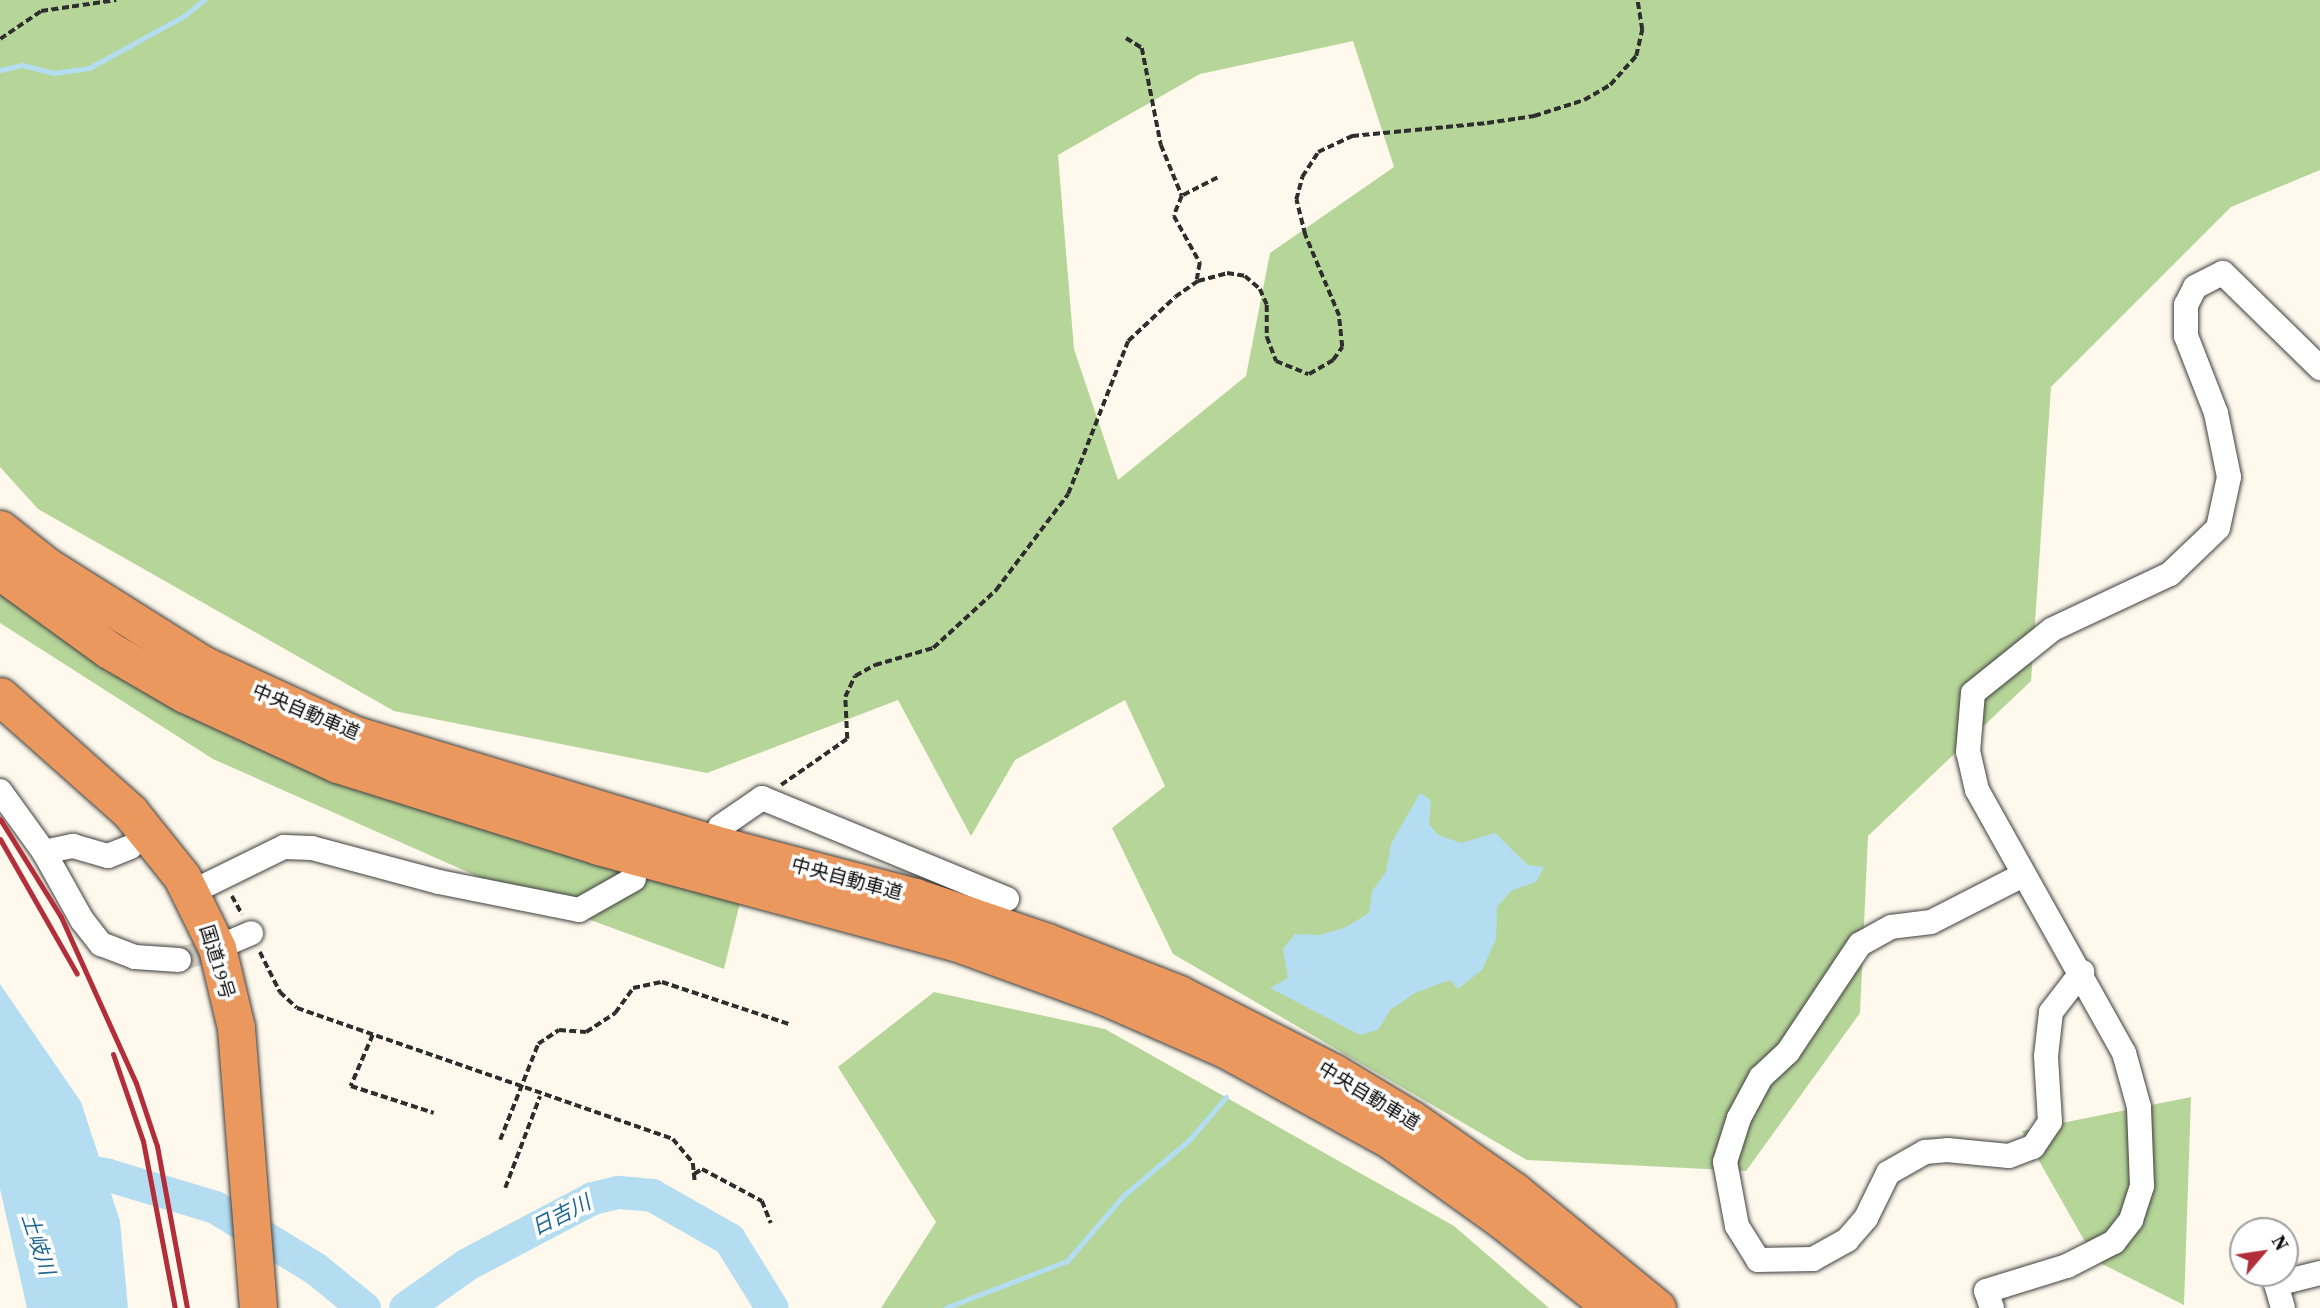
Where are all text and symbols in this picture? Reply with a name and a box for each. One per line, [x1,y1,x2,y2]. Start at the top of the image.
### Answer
street label: 中央自動車道 [249,679,363,745]
street label: 中央自動車道 [789,853,905,905]
street label: 国道19号 [195,922,239,1002]
street label: 中央自動車道 [1314,1057,1424,1135]
water label: 日吉川 [527,1189,595,1241]
water label: 土岐川 [16,1210,60,1278]
north arrow [2229,1217,2299,1287]
text: N [2266,1230,2295,1255]

